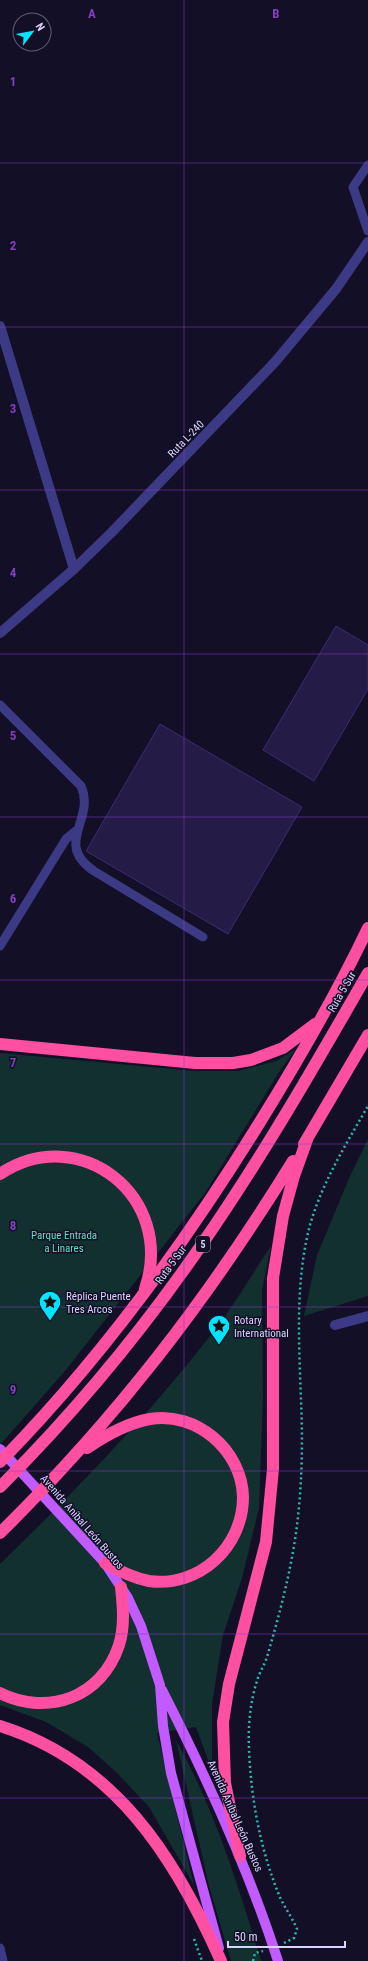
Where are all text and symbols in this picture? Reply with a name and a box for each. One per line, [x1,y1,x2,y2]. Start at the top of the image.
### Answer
text: A [88,6,96,21]
text: B [272,6,280,21]
north arrow [12,12,52,52]
text: N [33,21,47,33]
text: 1 [10,74,16,89]
text: 2 [10,238,17,253]
text: 3 [10,401,16,416]
street label: Ruta L-240 [165,418,207,460]
text: 4 [10,565,17,580]
text: 5 [10,728,17,743]
text: 6 [10,891,17,906]
street label: Ruta 5 Sur [325,969,359,1015]
text: 7 [10,1055,17,1070]
text: 8 [10,1218,16,1233]
park label: Parque Entrada a Linares [31,1229,97,1255]
road number: 5 [196,1236,210,1252]
street label: Ruta 5 Sur [153,1243,190,1287]
place icon: Réplica Puente Tres Arcos [37,1289,63,1322]
place label: Réplica Puente Tres Arcos [66,1290,131,1316]
place icon: Rotary International [206,1313,232,1346]
place label: Rotary International [234,1314,289,1340]
text: 9 [10,1382,16,1397]
street label: Avenida Aníbal León Bustos [37,1472,127,1572]
street label: Avenida Aníbal León Bustos [205,1758,265,1874]
scale bar [228,1923,345,1949]
text: 50 m [234,1930,258,1944]

